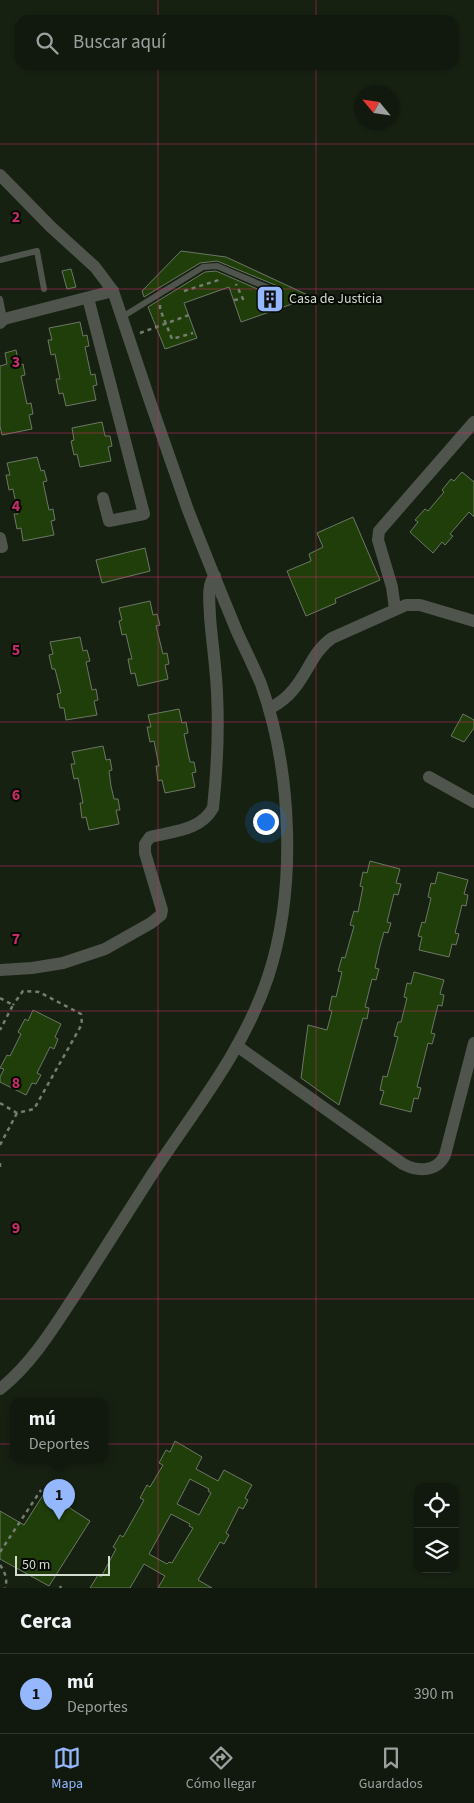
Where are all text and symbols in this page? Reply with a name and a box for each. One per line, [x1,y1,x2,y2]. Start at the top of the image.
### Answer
search box [15,15,459,70]
icon: search [33,29,61,57]
text: Buscar aquí [73,29,166,56]
north arrow [354,85,399,130]
text: 2 [12,206,20,228]
building icon: Casa de Justicia [255,284,285,314]
place label: Casa de Justicia [289,289,382,309]
text: 3 [12,351,20,373]
text: 4 [12,495,21,517]
text: 5 [12,639,20,661]
text: 6 [12,784,20,806]
your location [253,809,279,835]
text: 7 [12,928,20,950]
text: 8 [12,1072,20,1094]
text: 9 [12,1217,20,1239]
popup [10,1398,108,1463]
text: mú [29,1406,56,1433]
text: Deportes [29,1433,89,1455]
pin: 1 [43,1479,75,1520]
map controls [414,1483,459,1573]
button: locate [414,1483,459,1528]
button: layers [414,1528,459,1573]
scale bar [15,1553,110,1576]
text: 50 m [22,1555,50,1575]
text: Cerca [20,1606,72,1636]
text: mú [67,1669,94,1696]
text: 1 [32,1683,40,1705]
text: 390 m [414,1683,454,1705]
text: Deportes [67,1696,128,1718]
tab: Mapa [51,1744,83,1794]
tab: Cómo llegar [186,1744,256,1794]
tab: Guardados [359,1744,423,1794]

